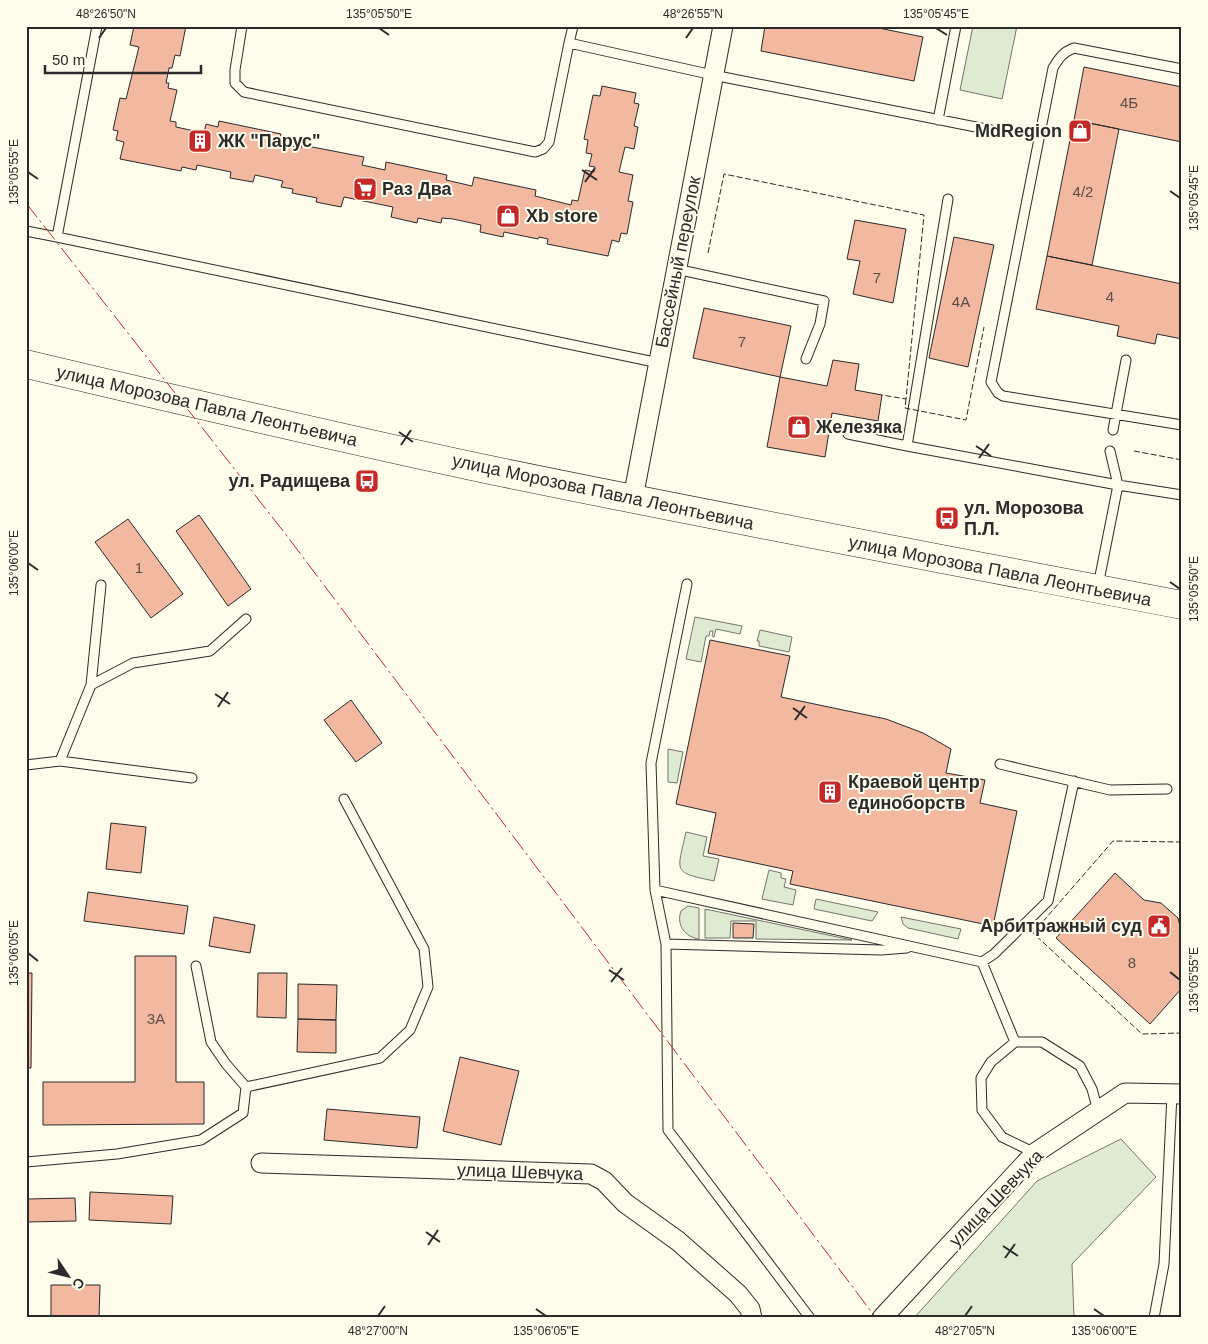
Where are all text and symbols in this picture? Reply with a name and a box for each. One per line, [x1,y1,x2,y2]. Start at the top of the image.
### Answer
text: 48°26'50"N [76,7,136,21]
text: 135°05'50"E [346,7,412,21]
text: 48°26'55"N [663,7,723,21]
text: 135°05'45"E [903,7,969,21]
scale bar [45,42,201,74]
text: 50 m [52,51,85,68]
house number: 4Б [1120,94,1138,111]
shop icon: MdRegion [1067,118,1093,144]
place label: MdRegion [975,121,1062,141]
building icon: ЖК "Парус" [187,128,213,154]
place label: ЖК "Парус" [217,131,321,151]
text: 135°05'55"E [7,139,21,205]
text: 135°05'45"E [1187,165,1201,231]
street label: Бассейный переулок [652,174,704,350]
supermarket icon: Раз Два [352,176,378,202]
place label: Раз Два [382,179,453,199]
house number: 4/2 [1073,183,1093,200]
shop icon: Xb store [495,203,521,229]
place label: Xb store [526,206,598,226]
house number: 7 [873,269,881,286]
house number: 4 [1106,288,1114,305]
house number: 4А [952,293,970,310]
house number: 7 [738,333,746,350]
street label: улица Морозова Павла Леонтьевича [55,362,360,451]
shop icon: Железяка [786,414,812,440]
place label: Железяка [815,417,903,437]
street label: улица Морозова Павла Леонтьевича [450,450,757,534]
bus stop icon: ул. Радищева [354,468,380,494]
place label: ул. Радищева [228,471,351,491]
place label: ул. Морозова П.Л. [964,498,1084,539]
bus stop icon: ул. Морозова П.Л. [934,505,960,531]
text: 135°06'00"E [7,530,21,596]
street label: улица Морозова Павла Леонтьевича [847,532,1154,610]
text: 135°05'50"E [1187,556,1201,622]
house number: 1 [135,559,143,576]
place label: Краевой центр единоборств [848,772,980,813]
building icon: Краевой центр единоборств [817,779,843,805]
public building icon: Арбитражный суд [1146,913,1172,939]
place label: Арбитражный суд [980,916,1143,936]
text: 135°06'05"E [7,920,21,986]
text: 135°05'55"E [1187,947,1201,1013]
house number: 8 [1128,954,1136,971]
house number: 3А [147,1010,165,1027]
street label: улица Шевчука [945,1145,1048,1250]
street label: улица Шевчука [456,1160,585,1184]
north arrow [42,1252,92,1302]
text: С [69,1275,88,1292]
text: 48°27'00"N [348,1324,408,1338]
text: 135°06'05"E [513,1324,579,1338]
text: 48°27'05"N [935,1324,995,1338]
text: 135°06'00"E [1071,1324,1137,1338]

